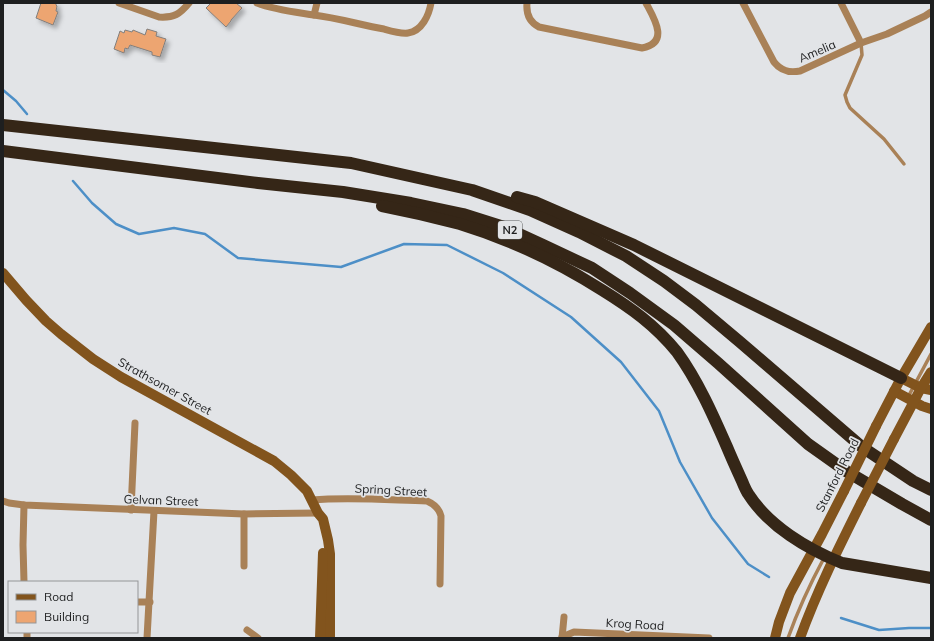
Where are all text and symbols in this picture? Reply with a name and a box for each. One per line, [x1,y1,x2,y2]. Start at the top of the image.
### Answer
street label: Amelia [796,37,838,65]
road number: N2 [498,221,522,239]
street label: Strathsomer Street [115,354,215,418]
street label: Stanford Road [812,436,862,514]
street label: Spring Street [354,481,428,499]
street label: Gelvan Street [123,491,199,509]
legend [8,581,138,633]
text: Road [44,589,73,604]
text: Building [44,609,89,624]
street label: Krog Road [605,615,665,633]

